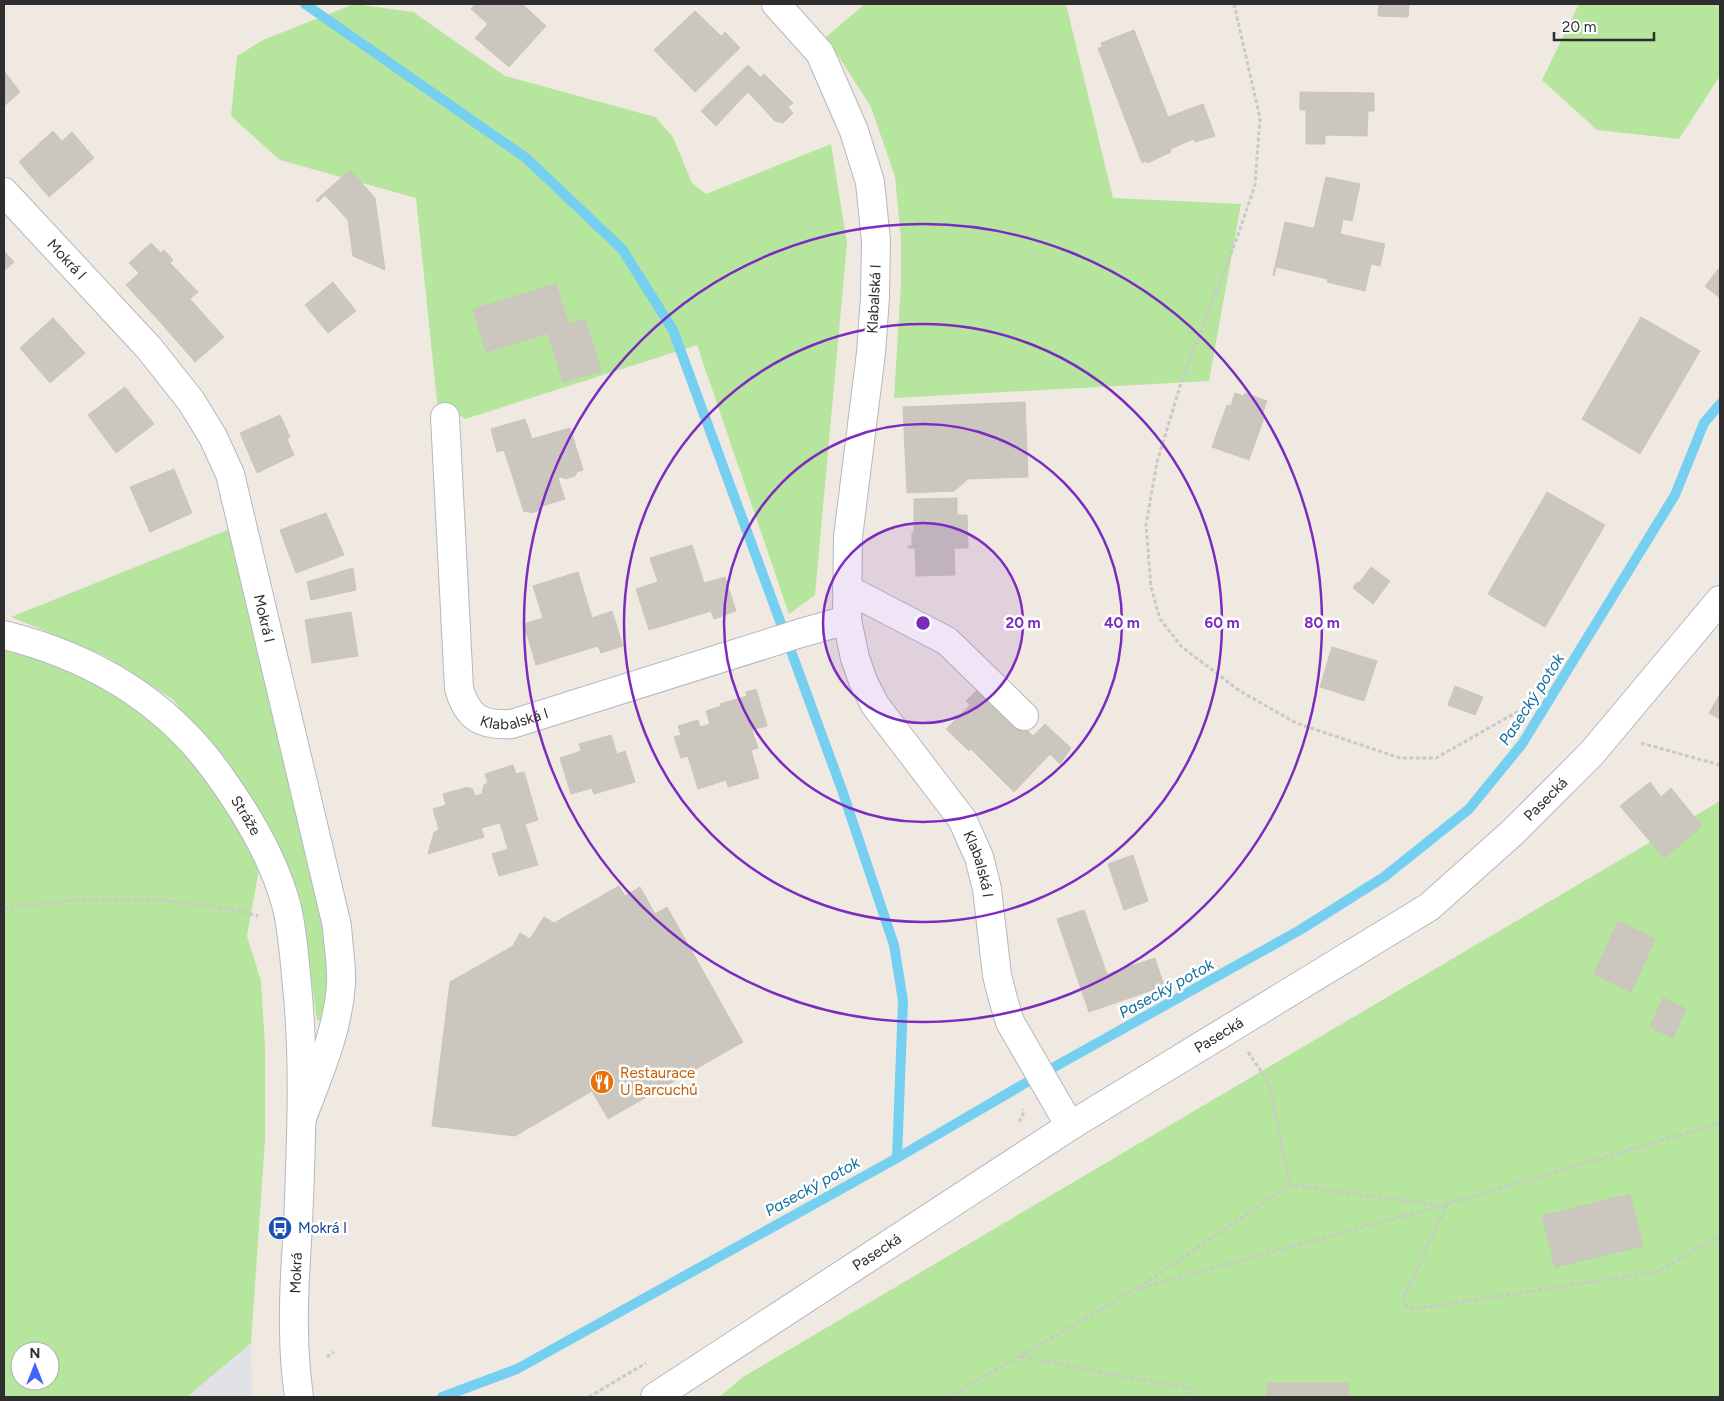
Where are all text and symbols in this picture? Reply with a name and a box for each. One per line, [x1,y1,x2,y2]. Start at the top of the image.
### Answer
scale bar [1554,10,1654,42]
text: 20 m [1562,18,1596,36]
street label: Mokrá I [43,235,90,284]
street label: Klabalská I [863,264,885,334]
street label: Mokrá I [250,592,279,645]
centre of rings [914,614,932,632]
text: 20 m [1005,614,1041,632]
text: 40 m [1104,614,1140,632]
text: 60 m [1204,614,1240,632]
text: 80 m [1304,614,1340,632]
water label: Pasecký potok [1495,649,1569,749]
street label: Klabalská I [478,704,551,733]
street label: Pasecká [1520,774,1571,825]
street label: Stráže [227,792,265,839]
street label: Klabalská I [959,828,997,898]
water label: Pasecký potok [1115,954,1218,1022]
street label: Pasecká [1191,1013,1247,1057]
place label: Restaurace U Barcuchů [620,1064,698,1099]
restaurant icon: Restaurace U Barcuchů [589,1069,615,1095]
water label: Pasecký potok [761,1152,864,1220]
bus stop icon: Mokrá I [267,1215,293,1241]
place label: Mokrá I [298,1219,347,1237]
street label: Pasecká [849,1230,905,1274]
street label: Mokrá [286,1252,306,1294]
north arrow [10,1341,60,1391]
text: N [30,1345,40,1362]

